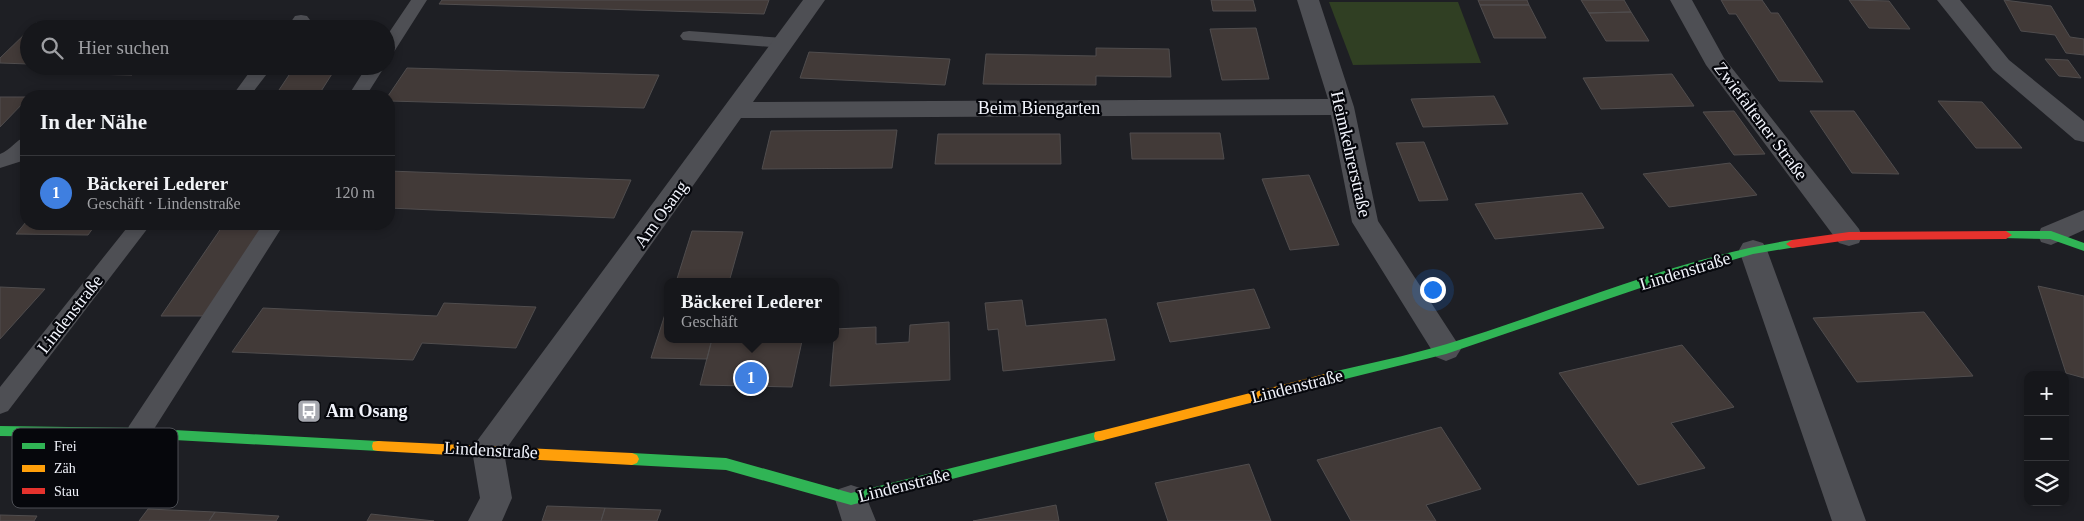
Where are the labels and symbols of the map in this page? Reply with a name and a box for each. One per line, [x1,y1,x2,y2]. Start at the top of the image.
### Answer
street label: Zwiefaltener Straße [1710,58,1812,184]
street label: Heimkehrerstraße [1327,89,1375,219]
street label: Beim Biengarten [978,98,1100,118]
street label: Am Osang [630,177,692,251]
street label: Lindenstraße [1637,248,1733,294]
street label: Lindenstraße [33,271,107,357]
your location [1420,277,1446,303]
pin: 1 [735,359,767,397]
street label: Lindenstraße [1249,365,1345,407]
bus stop icon: Am Osang [296,398,322,424]
place label: Am Osang [326,401,408,421]
legend [12,428,178,508]
street label: Lindenstraße [444,438,538,462]
text: Frei [54,439,77,454]
text: Zäh [54,461,76,476]
street label: Lindenstraße [856,464,952,506]
text: Stau [54,484,79,499]

